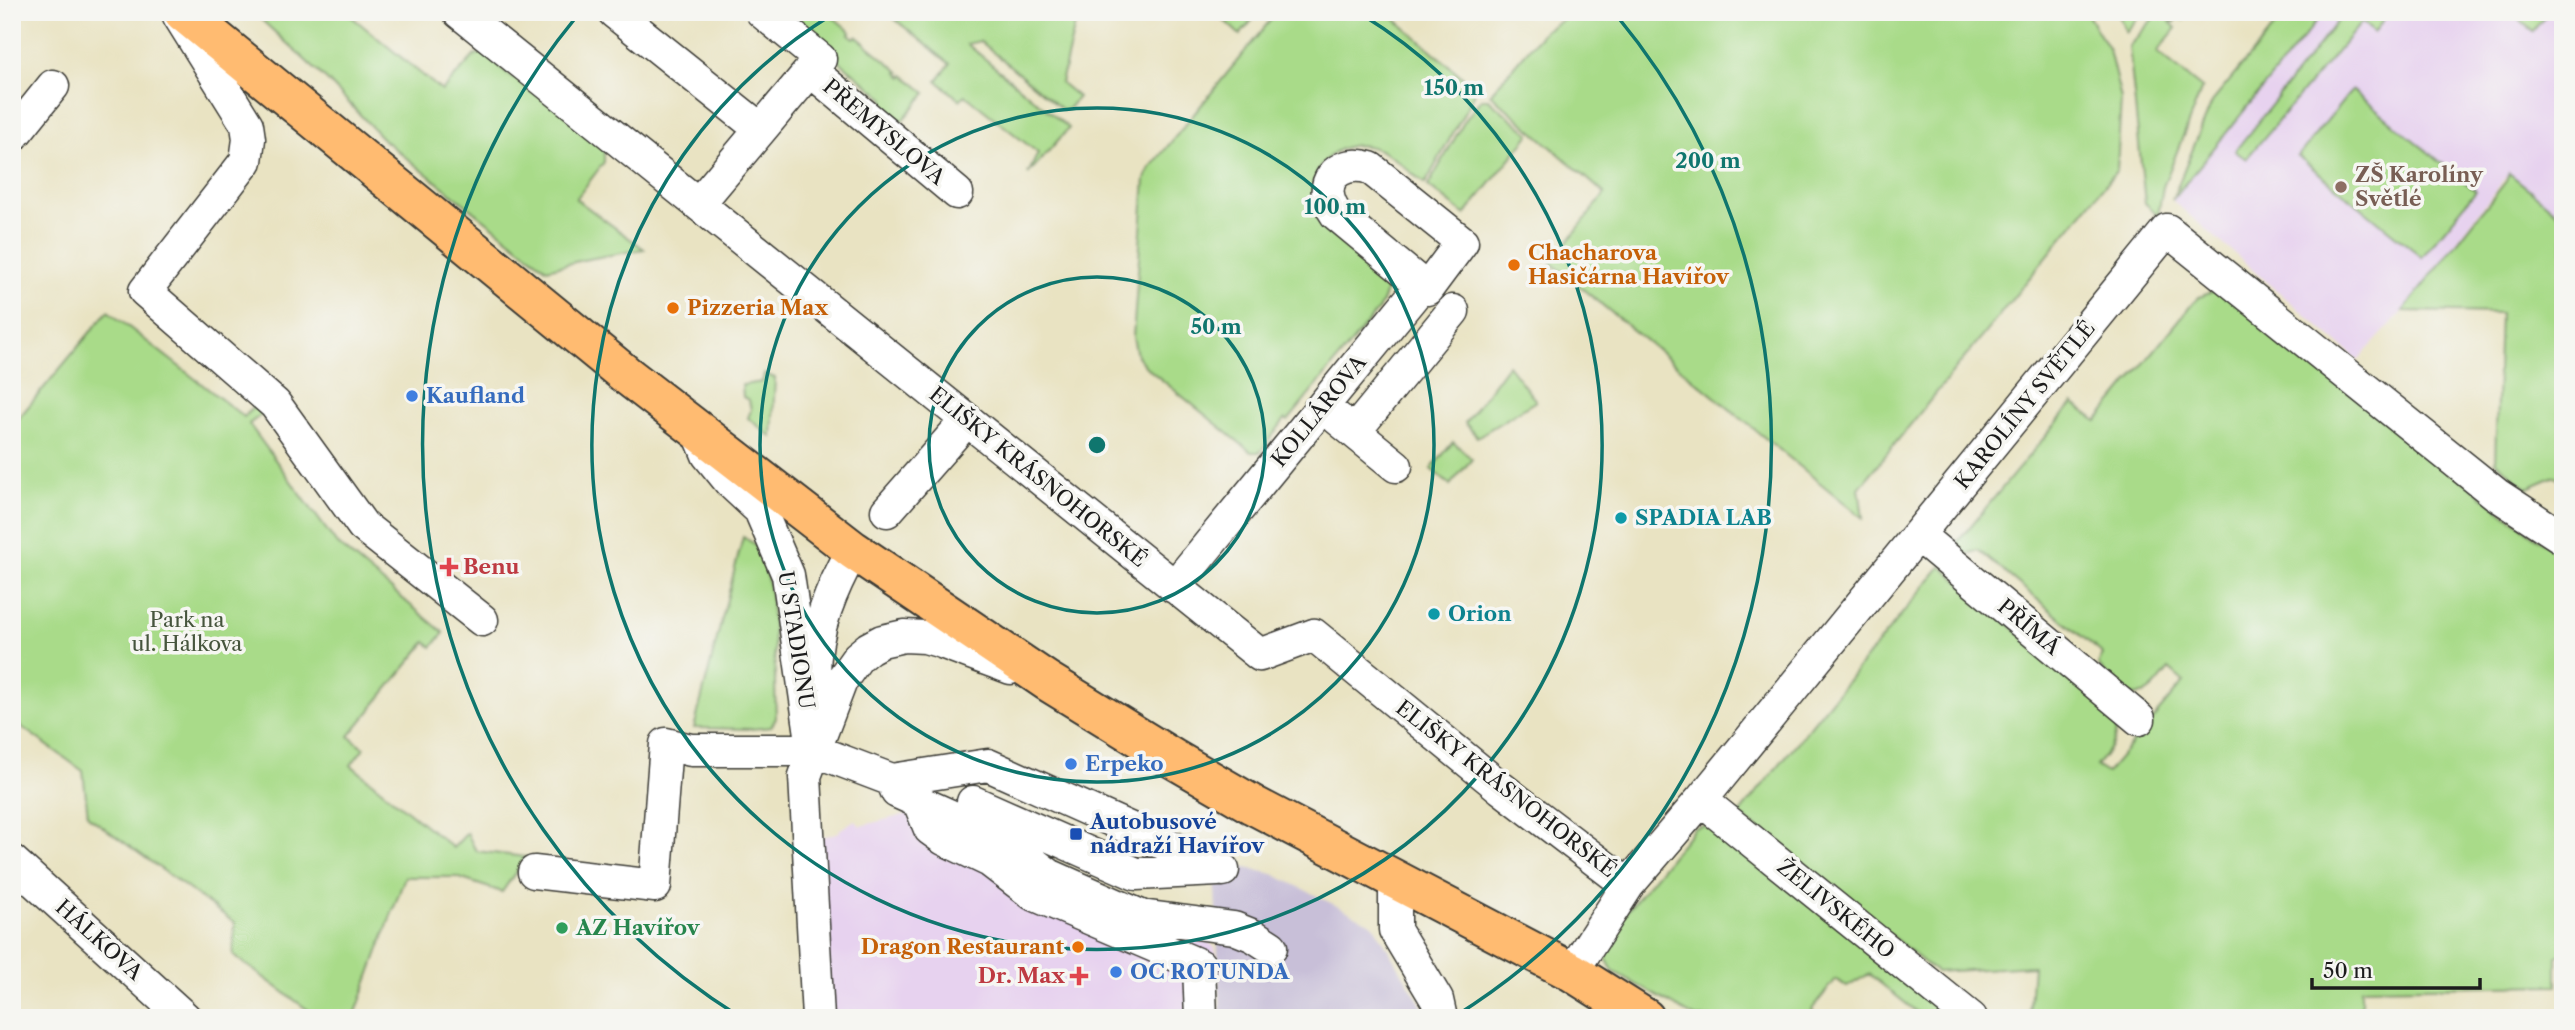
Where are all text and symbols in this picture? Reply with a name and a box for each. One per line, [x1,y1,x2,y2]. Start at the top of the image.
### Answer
street label: PŘEMYSLOVA [818,73,951,190]
text: 150 m [1424,75,1484,100]
text: 200 m [1675,148,1741,173]
place label: ZŠ Karolíny Světlé [2355,162,2484,211]
marker: ZŠ Karolíny Světlé [2333,179,2349,195]
text: 100 m [1304,194,1366,219]
place label: Chacharova Hasičárna Havířov [1528,240,1730,289]
marker: Chacharova Hasičárna Havířov [1506,257,1522,273]
place label: Pizzeria Max [687,295,828,320]
marker: Pizzeria Max [665,300,681,316]
text: 50 m [1190,314,1242,339]
street label: KAROLÍNY SVĚTLÉ [1949,316,2100,494]
street label: KOLLÁROVA [1266,349,1372,472]
street label: ELIŠKY KRÁSNOHORSKÉ [924,381,1152,572]
place label: Kaufland [426,383,525,408]
marker: Kaufland [404,388,420,404]
centre of rings [1085,433,1109,457]
place label: SPADIA LAB [1635,505,1772,530]
marker: SPADIA LAB [1613,510,1629,526]
place label: Benu [463,554,519,579]
marker: Benu [441,559,457,575]
street label: U STADIONU [773,569,820,711]
street label: PŘÍMÁ [1993,593,2066,660]
place label: Orion [1448,601,1512,626]
marker: Orion [1426,606,1442,622]
park label: Park na ul. Hálkova [132,607,243,656]
street label: ELIŠKY KRÁSNOHORSKÉ [1391,695,1621,882]
place label: Erpeko [1085,751,1164,776]
marker: Erpeko [1063,756,1079,772]
place label: Autobusové nádraží Havířov [1089,809,1265,858]
marker: Autobusové nádraží Havířov [1068,826,1084,842]
street label: ŽELIVSKÉHO [1773,854,1900,964]
street label: HÁLKOVA [51,894,148,985]
place label: AZ Havířov [575,915,701,940]
marker: AZ Havířov [554,920,570,936]
place label: Dragon Restaurant [861,934,1065,959]
marker: Dragon Restaurant [1070,939,1086,955]
scale bar [2312,946,2480,990]
text: 50 m [2323,958,2373,983]
place label: OC ROTUNDA [1130,959,1290,984]
place label: Dr. Max [978,963,1065,988]
marker: OC ROTUNDA [1108,964,1124,980]
marker: Dr. Max [1071,968,1087,984]

